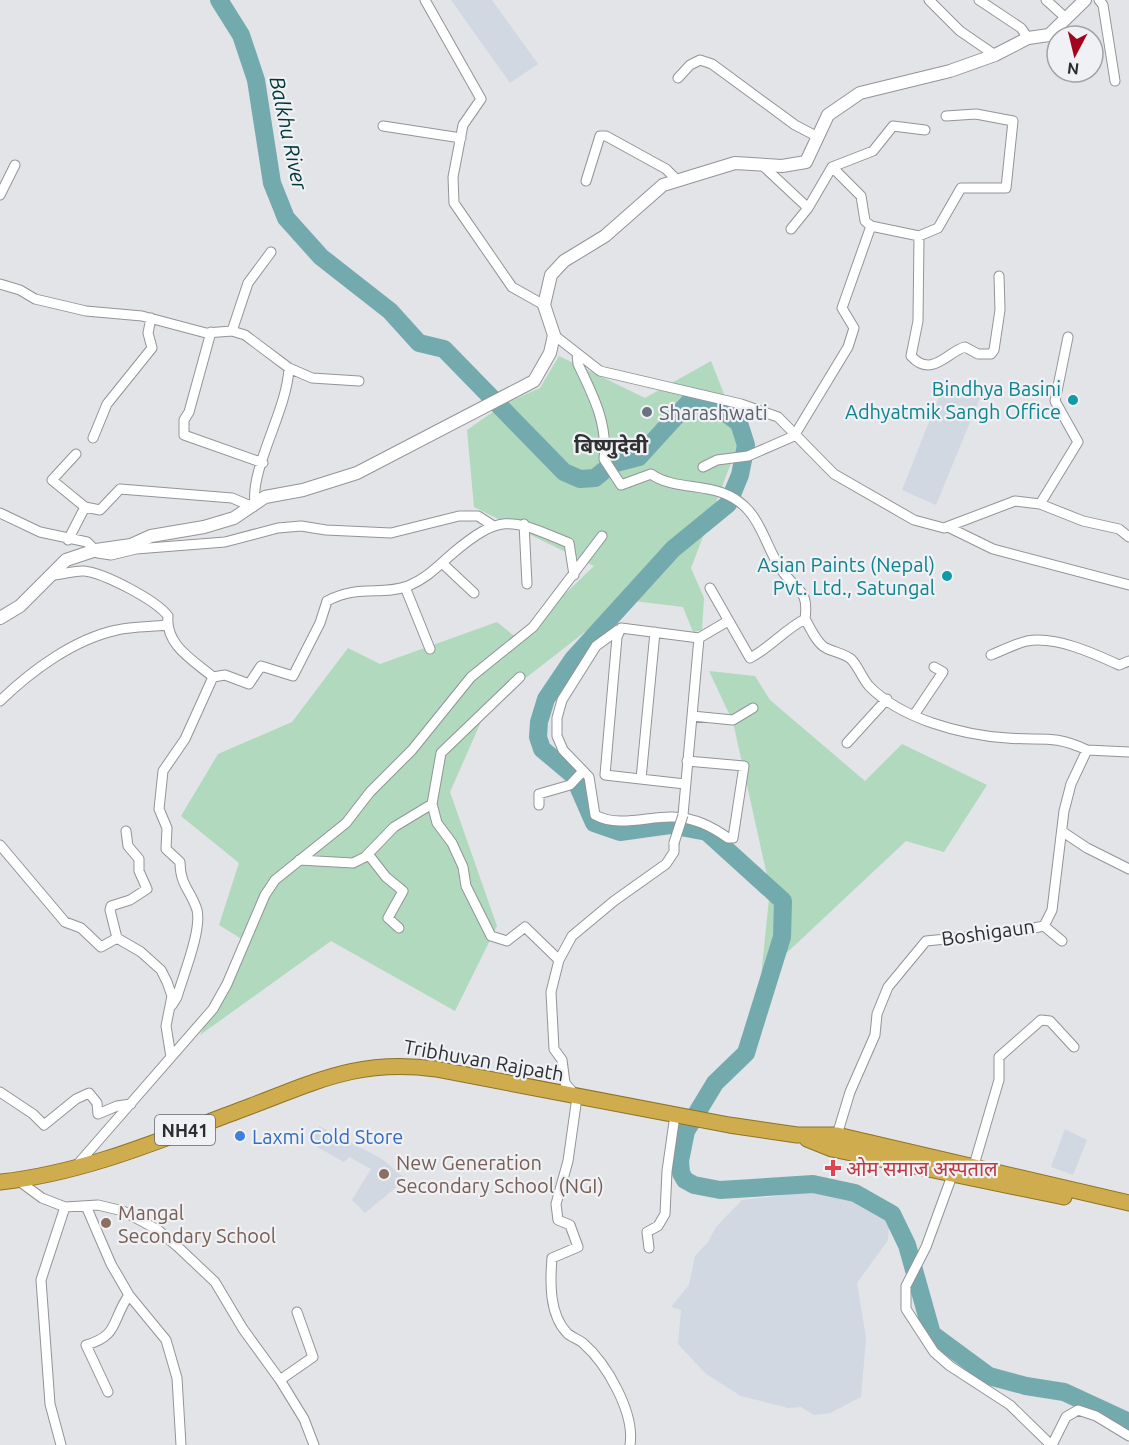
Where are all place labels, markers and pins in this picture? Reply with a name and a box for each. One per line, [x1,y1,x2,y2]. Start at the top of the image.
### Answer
place label: Bindhya Basini Adhyatmik Sangh Office [845,377,1061,423]
marker: Bindhya Basini Adhyatmik Sangh Office [1066,393,1080,407]
place label: Sharashwati [659,401,768,424]
marker: Sharashwati [640,405,654,419]
place label: Asian Paints (Nepal) Pvt. Ltd., Satungal [757,553,935,599]
marker: Asian Paints (Nepal) Pvt. Ltd., Satungal [940,569,954,583]
place label: Laxmi Cold Store [252,1125,403,1148]
marker: Laxmi Cold Store [233,1129,247,1143]
place label: New Generation Secondary School (NGI) [396,1151,604,1197]
place label: ओम समाज अस्पताल [846,1157,998,1180]
marker: ओम समाज अस्पताल [824,1159,842,1177]
marker: New Generation Secondary School (NGI) [377,1167,391,1181]
place label: Mangal Secondary School [118,1201,276,1247]
marker: Mangal Secondary School [99,1216,113,1230]

